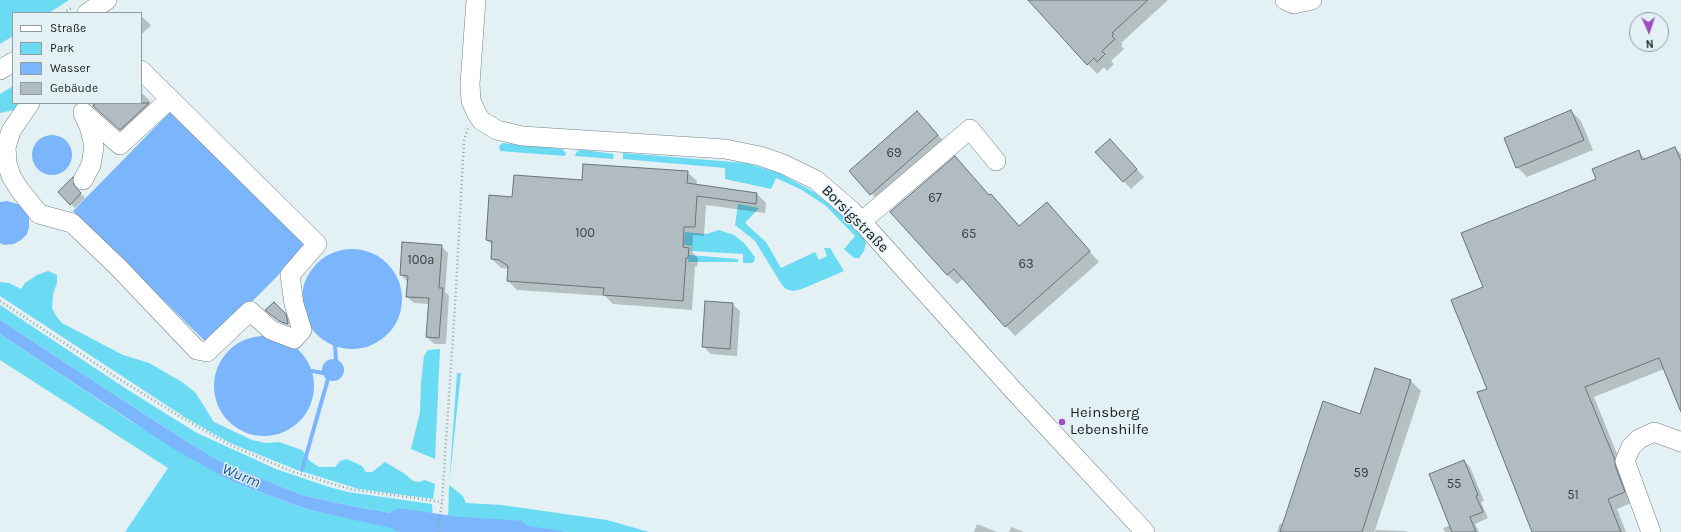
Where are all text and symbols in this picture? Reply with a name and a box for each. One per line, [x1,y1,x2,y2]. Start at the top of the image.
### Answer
legend [12,12,142,104]
north arrow [1629,12,1669,52]
text: Straße [50,21,86,35]
text: N [1645,37,1654,50]
text: Park [50,41,74,55]
text: Wasser [50,61,90,75]
text: Gebäude [50,81,98,95]
house number: 69 [887,145,901,161]
street label: Borsigstraße [818,182,892,256]
house number: 67 [928,190,942,206]
house number: 100 [575,225,595,241]
house number: 65 [962,226,976,242]
house number: 100a [408,252,434,268]
house number: 63 [1018,256,1034,272]
place label: Heinsberg Lebenshilfe [1070,404,1149,439]
marker: Heinsberg Lebenshilfe [1057,417,1067,427]
water label: Wurm [219,459,263,493]
house number: 59 [1354,465,1368,481]
house number: 55 [1447,476,1461,492]
house number: 51 [1567,487,1579,503]

